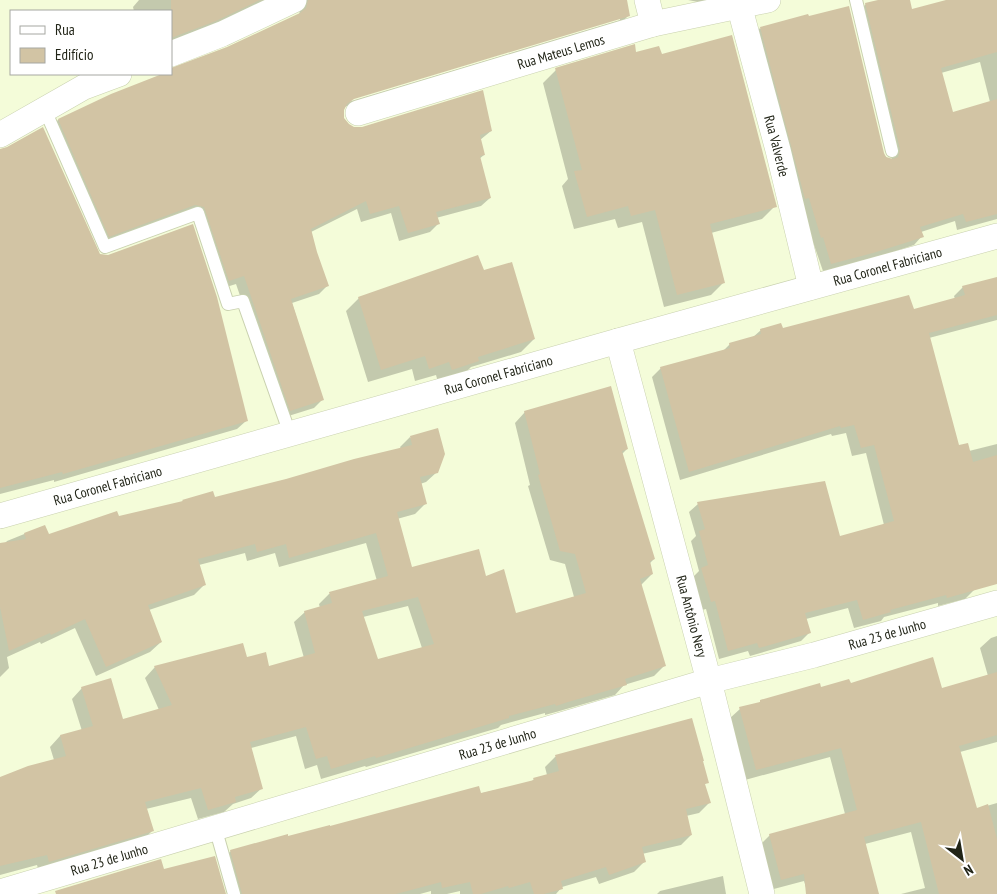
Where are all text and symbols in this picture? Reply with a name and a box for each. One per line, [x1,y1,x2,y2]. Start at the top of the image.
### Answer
legend [10,10,172,75]
text: Rua [55,20,75,39]
street label: Rua Mateus Lemos [515,30,607,73]
text: Edifício [55,45,93,64]
street label: Rua Valverde [760,113,793,179]
street label: Rua Coronel Fabriciano [831,243,944,290]
street label: Rua Coronel Fabriciano [442,351,555,399]
street label: Rua Coronel Fabriciano [52,462,164,509]
street label: Rua Antônio Nery [672,573,711,660]
street label: Rua 23 de Junho [846,615,928,654]
street label: Rua 23 de Junho [457,724,538,764]
north arrow [937,834,987,884]
street label: Rua 23 de Junho [69,839,150,879]
text: N [961,860,977,880]

